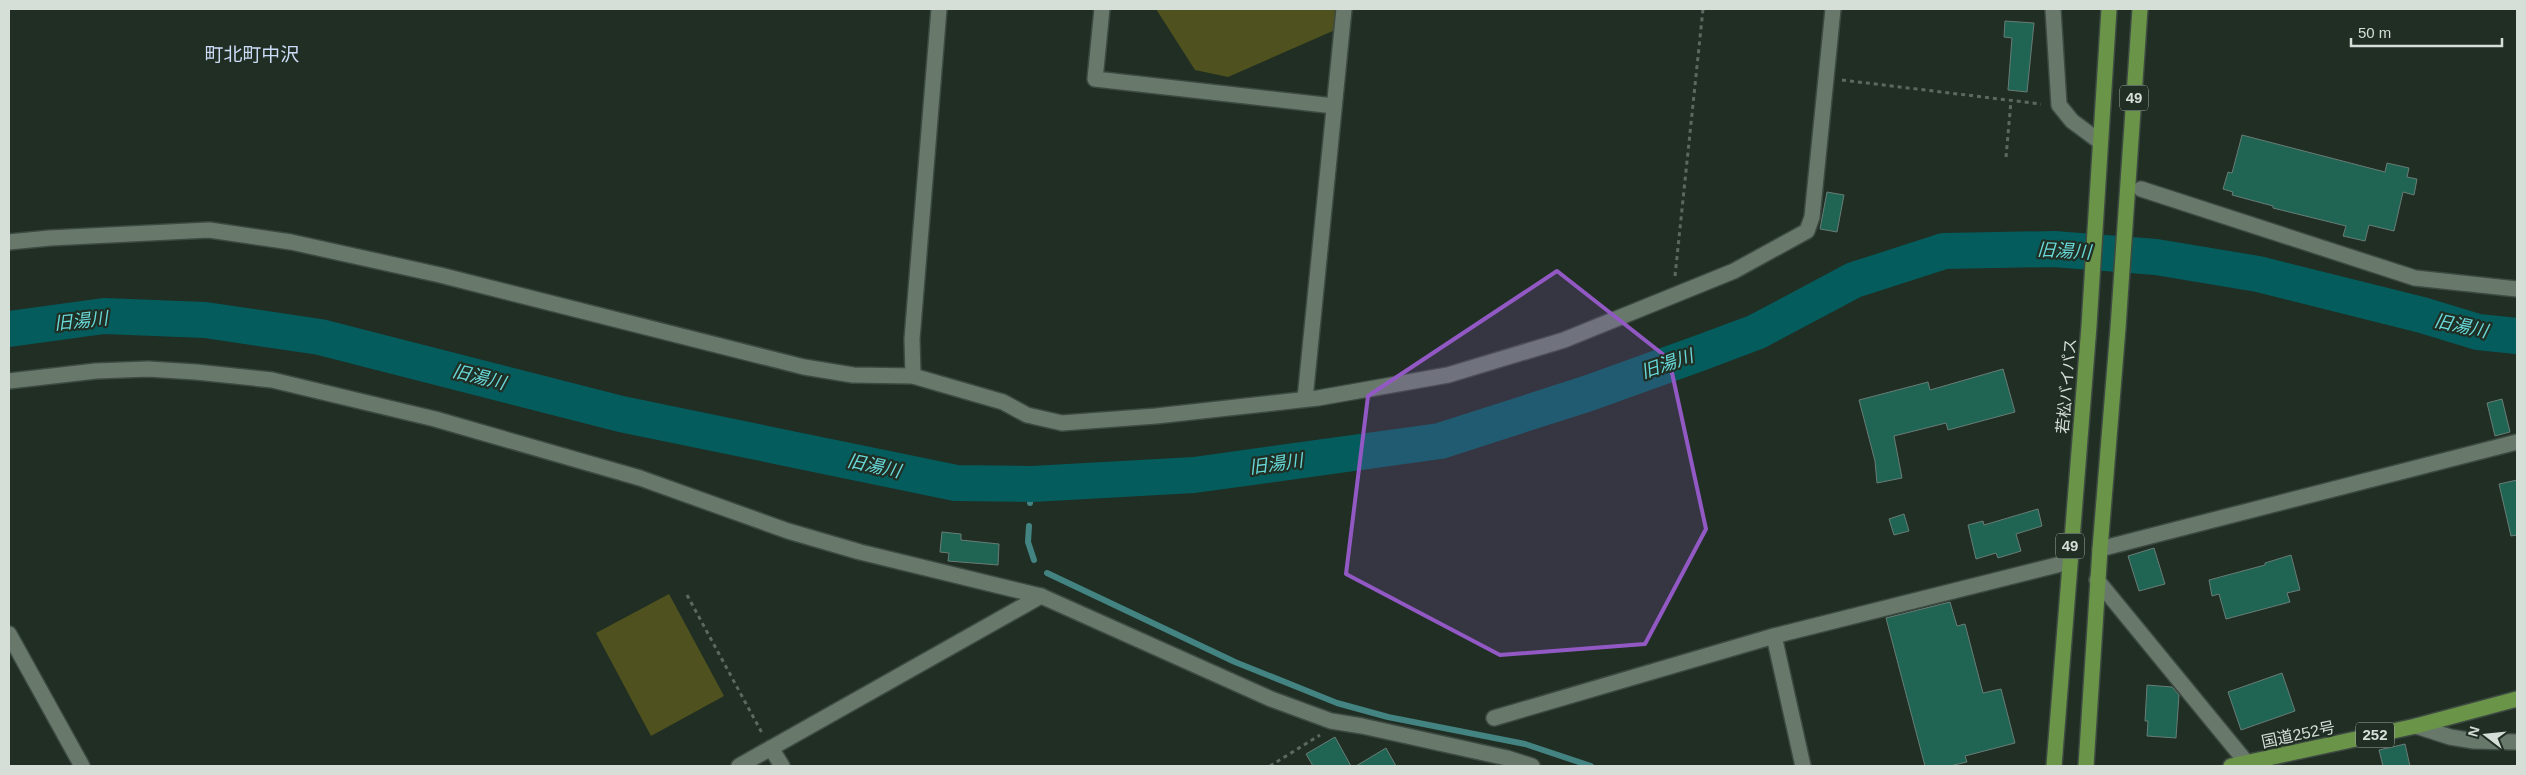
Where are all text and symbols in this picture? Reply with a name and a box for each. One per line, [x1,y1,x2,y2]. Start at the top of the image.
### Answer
scale bar [2351,15,2502,47]
text: 50 m [2358,24,2391,41]
district label: 町北町中沢 [204,44,300,65]
road number: 49 [2120,86,2148,110]
water label: 旧湯川 [2037,240,2093,263]
water label: 旧湯川 [53,308,111,334]
water label: 旧湯川 [2433,311,2491,342]
street label: 若松バイパス [2054,338,2079,434]
water label: 旧湯川 [1638,345,1698,382]
water label: 旧湯川 [450,361,510,394]
water label: 旧湯川 [1248,450,1306,478]
water label: 旧湯川 [846,451,904,482]
road number: 49 [2056,534,2084,558]
north arrow [2461,710,2511,760]
street label: 国道252号 [2260,718,2336,751]
road number: 252 [2356,722,2394,748]
text: N [2464,724,2483,738]

